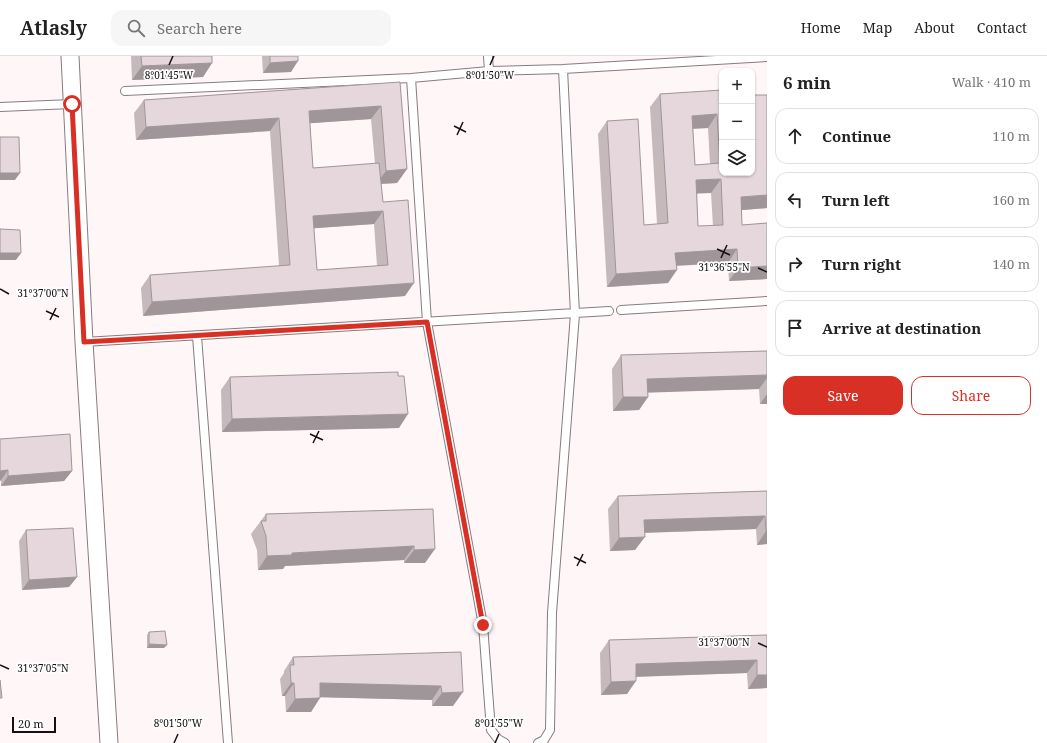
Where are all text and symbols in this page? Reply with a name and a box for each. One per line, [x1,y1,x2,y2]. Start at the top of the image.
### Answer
search box [111,10,391,46]
text: Atlasly [20,15,87,41]
icon: search [125,17,147,39]
text: Search here [157,18,242,38]
text: Home [801,18,841,37]
text: Map [863,18,892,37]
text: About [914,18,955,37]
text: Contact [977,18,1027,37]
text: 8°01'45"W [145,68,194,82]
text: 8°01'50"W [466,68,515,82]
map controls [719,68,755,176]
button: + [719,68,755,104]
text: 6 min [783,71,831,94]
text: Walk · 410 m [952,73,1031,91]
route start [63,95,81,113]
button: − [719,104,755,140]
icon: ahead [784,125,806,147]
text: Continue [822,126,891,146]
text: 110 m [993,127,1030,145]
button: layers [719,140,755,176]
icon: left [784,189,806,211]
text: Turn left [822,190,890,210]
text: 160 m [993,191,1030,209]
icon: right [784,253,806,275]
text: Turn right [822,254,901,274]
text: 140 m [993,255,1030,273]
text: 31°36'55"N [698,260,750,274]
text: 31°37'00"N [17,286,69,300]
icon: arrive [784,317,806,339]
text: Arrive at destination [822,318,981,338]
button: Save [783,376,903,415]
button: Share [911,376,1031,415]
route end [474,616,492,634]
text: 31°37'00"N [698,635,750,649]
text: 31°37'05"N [17,661,69,675]
scale bar [12,715,56,734]
text: 20 m [18,716,44,731]
text: 8°01'50"W [154,716,203,730]
text: 8°01'55"W [475,716,524,730]

